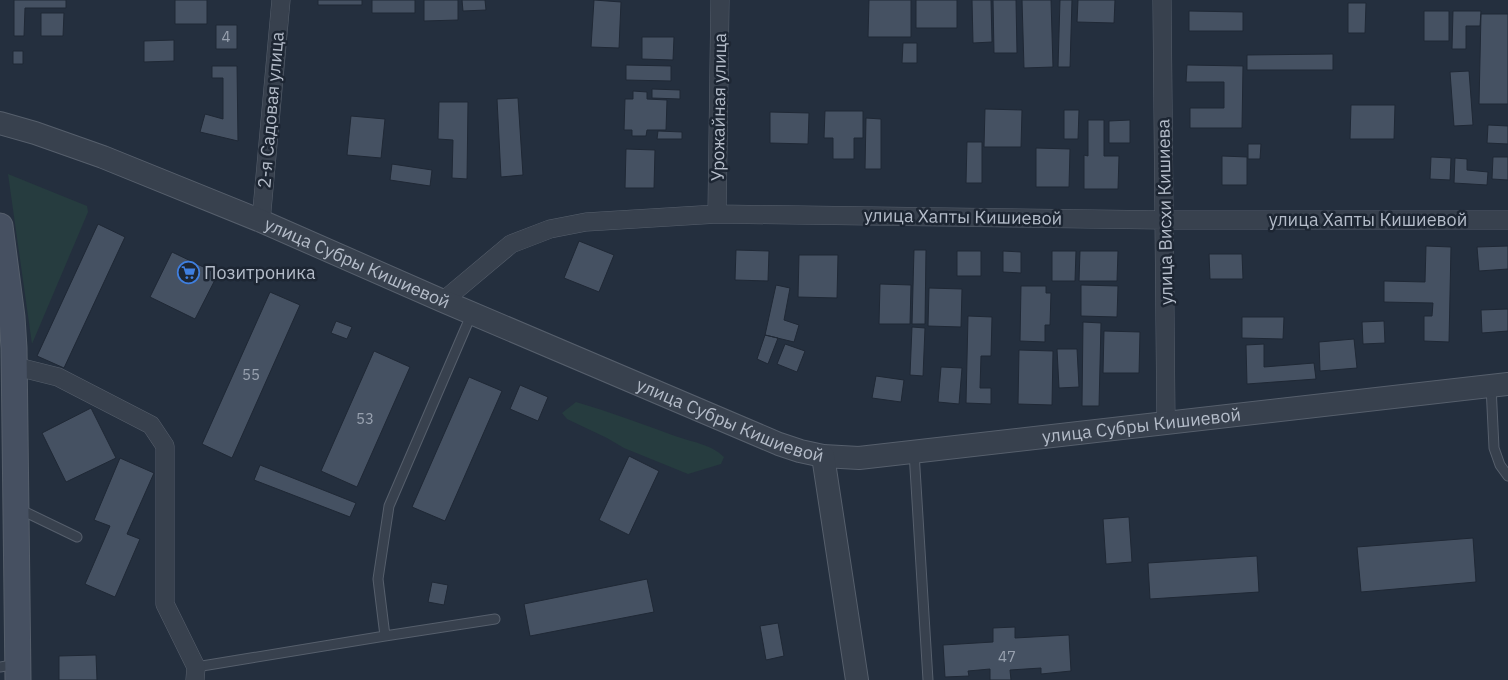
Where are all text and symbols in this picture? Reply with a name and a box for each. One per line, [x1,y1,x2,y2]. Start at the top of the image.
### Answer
house number: 4 [221,27,231,46]
street label: 2-я Садовая улица [252,30,289,189]
street label: Урожайная улица [706,32,731,181]
street label: улица Висхи Кишиева [1151,118,1178,305]
street label: улица Хапты Кишиевой [864,203,1062,230]
street label: улица Хапты Кишиевой [1269,208,1467,231]
street label: улица Субры Кишиевой [261,212,453,314]
supermarket icon: Позитроника [176,261,200,285]
place label: Позитроника [204,261,316,284]
house number: 55 [242,365,260,384]
street label: улица Субры Кишиевой [633,373,826,467]
street label: улица Субры Кишиевой [1041,403,1242,448]
house number: 53 [356,409,374,428]
house number: 47 [998,647,1016,666]

